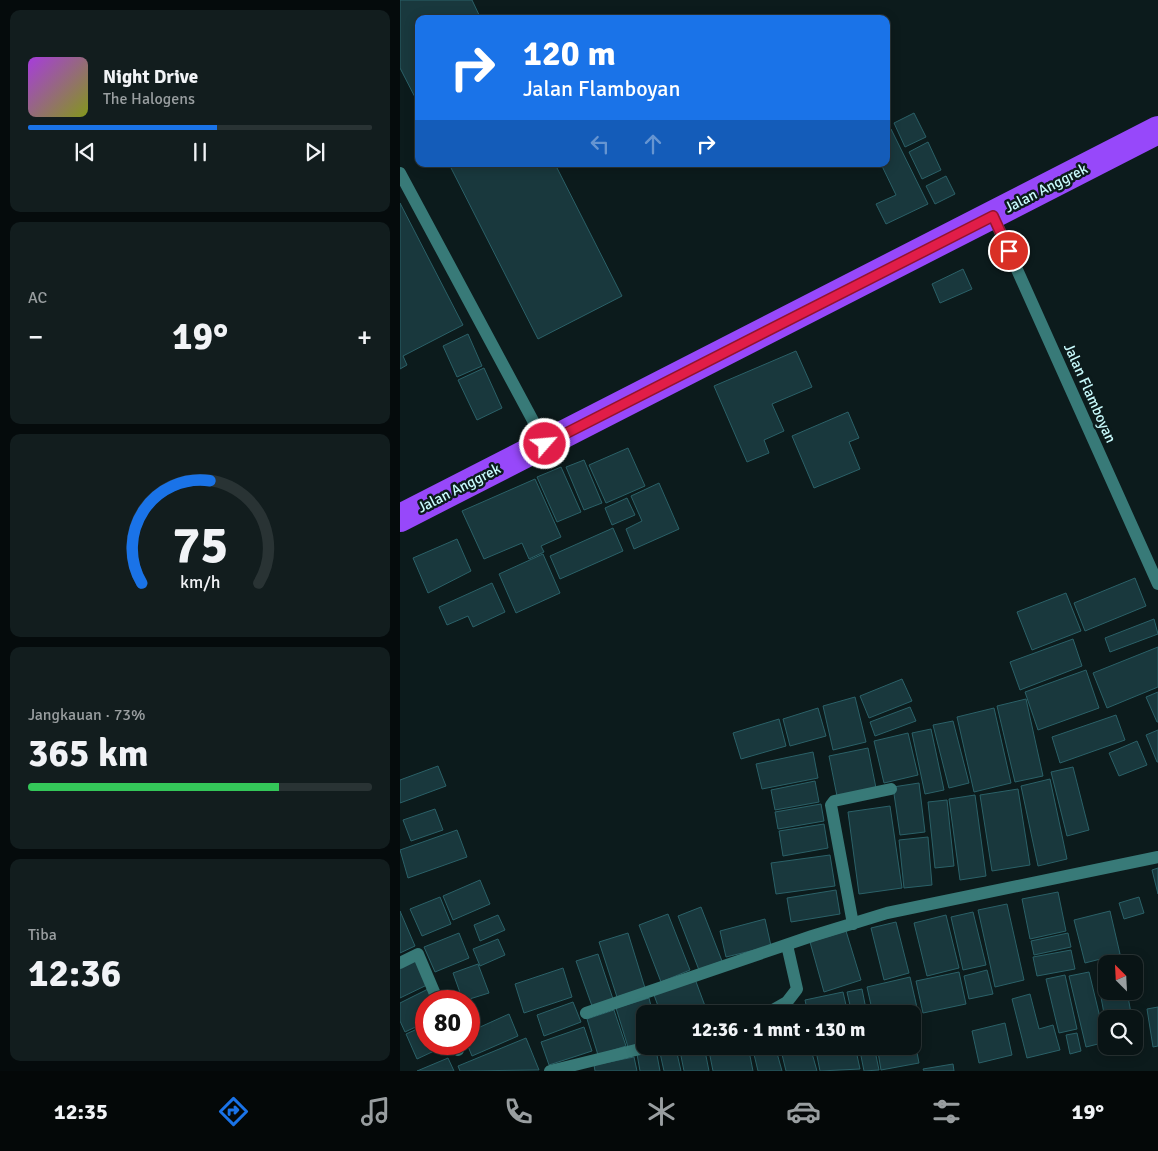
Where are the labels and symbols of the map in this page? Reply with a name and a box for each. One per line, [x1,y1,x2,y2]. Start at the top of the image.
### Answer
street label: Jalan Anggrek [1001,159,1091,217]
pin [988,230,1030,272]
street label: Jalan Flamboyan [1060,340,1120,446]
position arrow [518,417,570,469]
street label: Jalan Anggrek [414,459,504,517]
north arrow [1098,955,1142,1000]
speed limit sign: 80 [415,990,480,1055]

